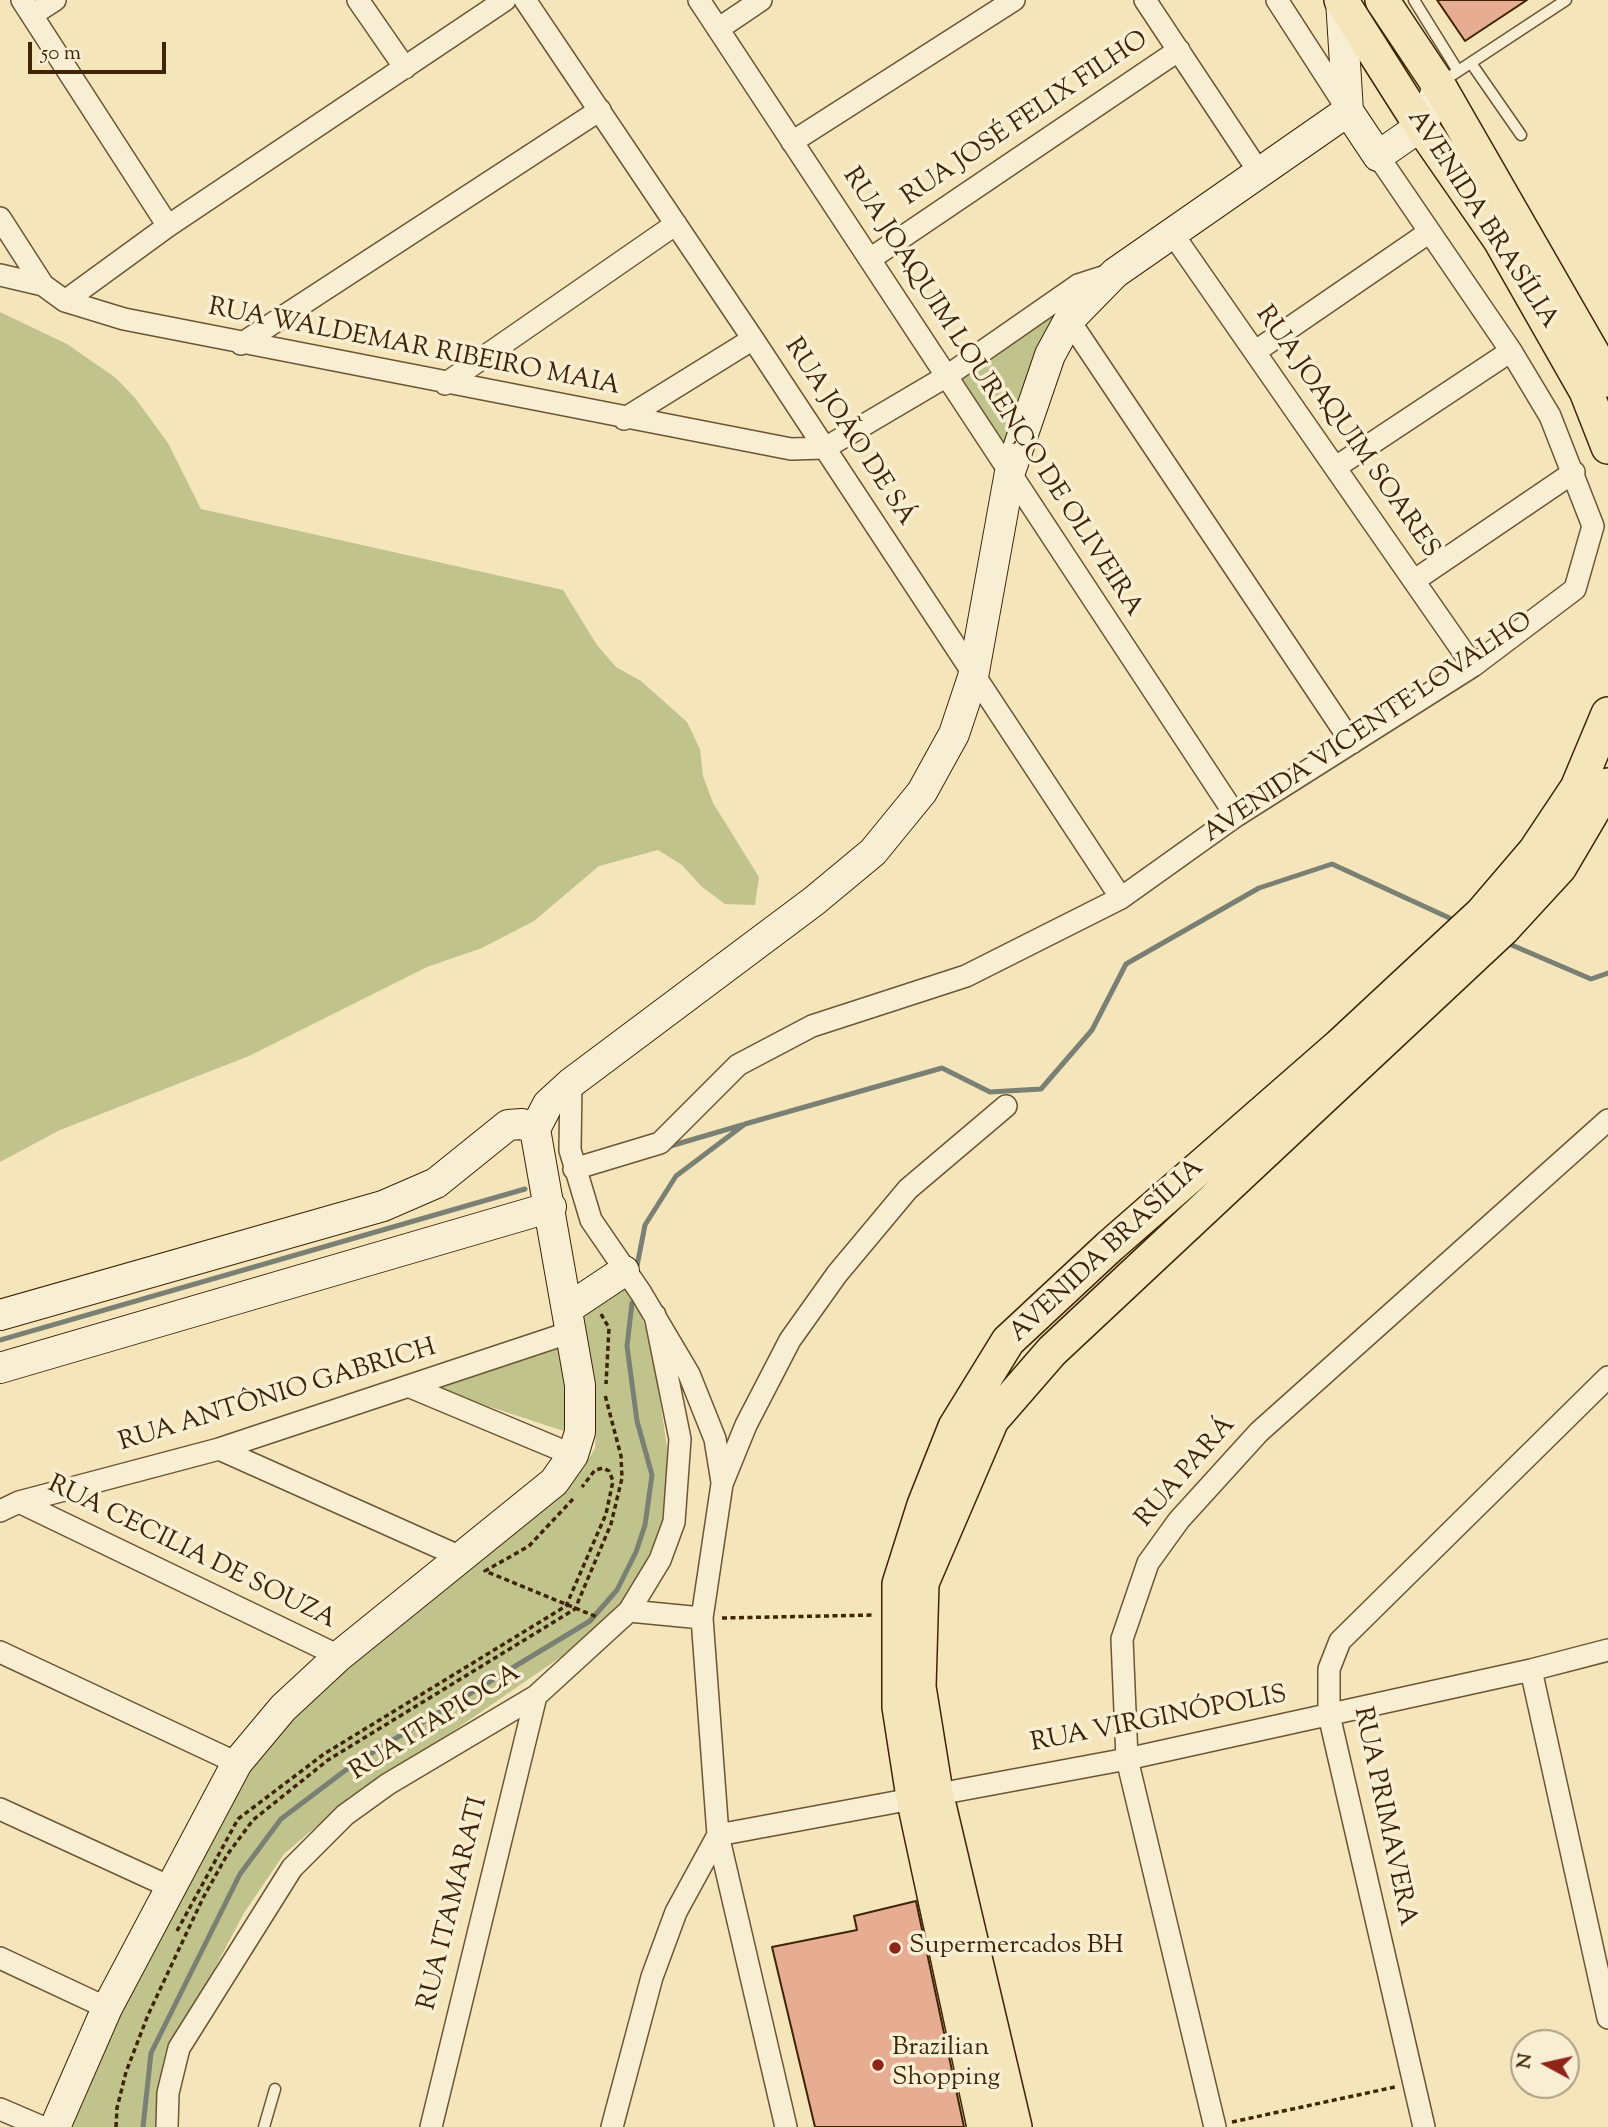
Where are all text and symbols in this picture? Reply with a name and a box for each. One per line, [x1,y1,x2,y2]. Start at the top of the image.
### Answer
street label: RUA JOSÉ FELIX FILHO [897,26,1155,214]
scale bar [32,28,170,72]
text: 50 m [41,39,81,69]
street label: AVENIDA BRASÍLIA [1399,105,1563,335]
street label: RUA JOAQUIM LOURENÇO DE OLIVEIRA [834,163,1148,623]
street label: RUA WALDEMAR RIBEIRO MAIA [205,294,623,404]
street label: RUA JOAQUIM SOARES [1247,301,1445,565]
street label: RUA JOÃO DE SÁ [776,333,920,533]
street label: AVENIDA VICENTE LOVALHO [1199,607,1539,851]
street label: AVENIDA BRASÍLIA [1004,1154,1212,1350]
street label: RUA ANTÔNIO GABRICH [116,1334,440,1460]
street label: RUA PARÁ [1130,1411,1244,1535]
street label: RUA CECILIA DE SOUZA [42,1471,340,1637]
street label: RUA ITAPIOCA [345,1659,527,1789]
street label: RUA VIRGINÓPOLIS [1028,1681,1290,1761]
street label: RUA PRIMAVERA [1345,1705,1421,1929]
street label: RUA ITAMARATI [413,1794,497,2014]
place label: Supermercados BH [909,1932,1124,1964]
marker: Supermercados BH [887,1940,903,1956]
north arrow [1510,2029,1580,2099]
place label: Brazilian Shopping [892,2034,1000,2096]
text: N [1511,2052,1540,2071]
marker: Brazilian Shopping [870,2057,886,2073]

